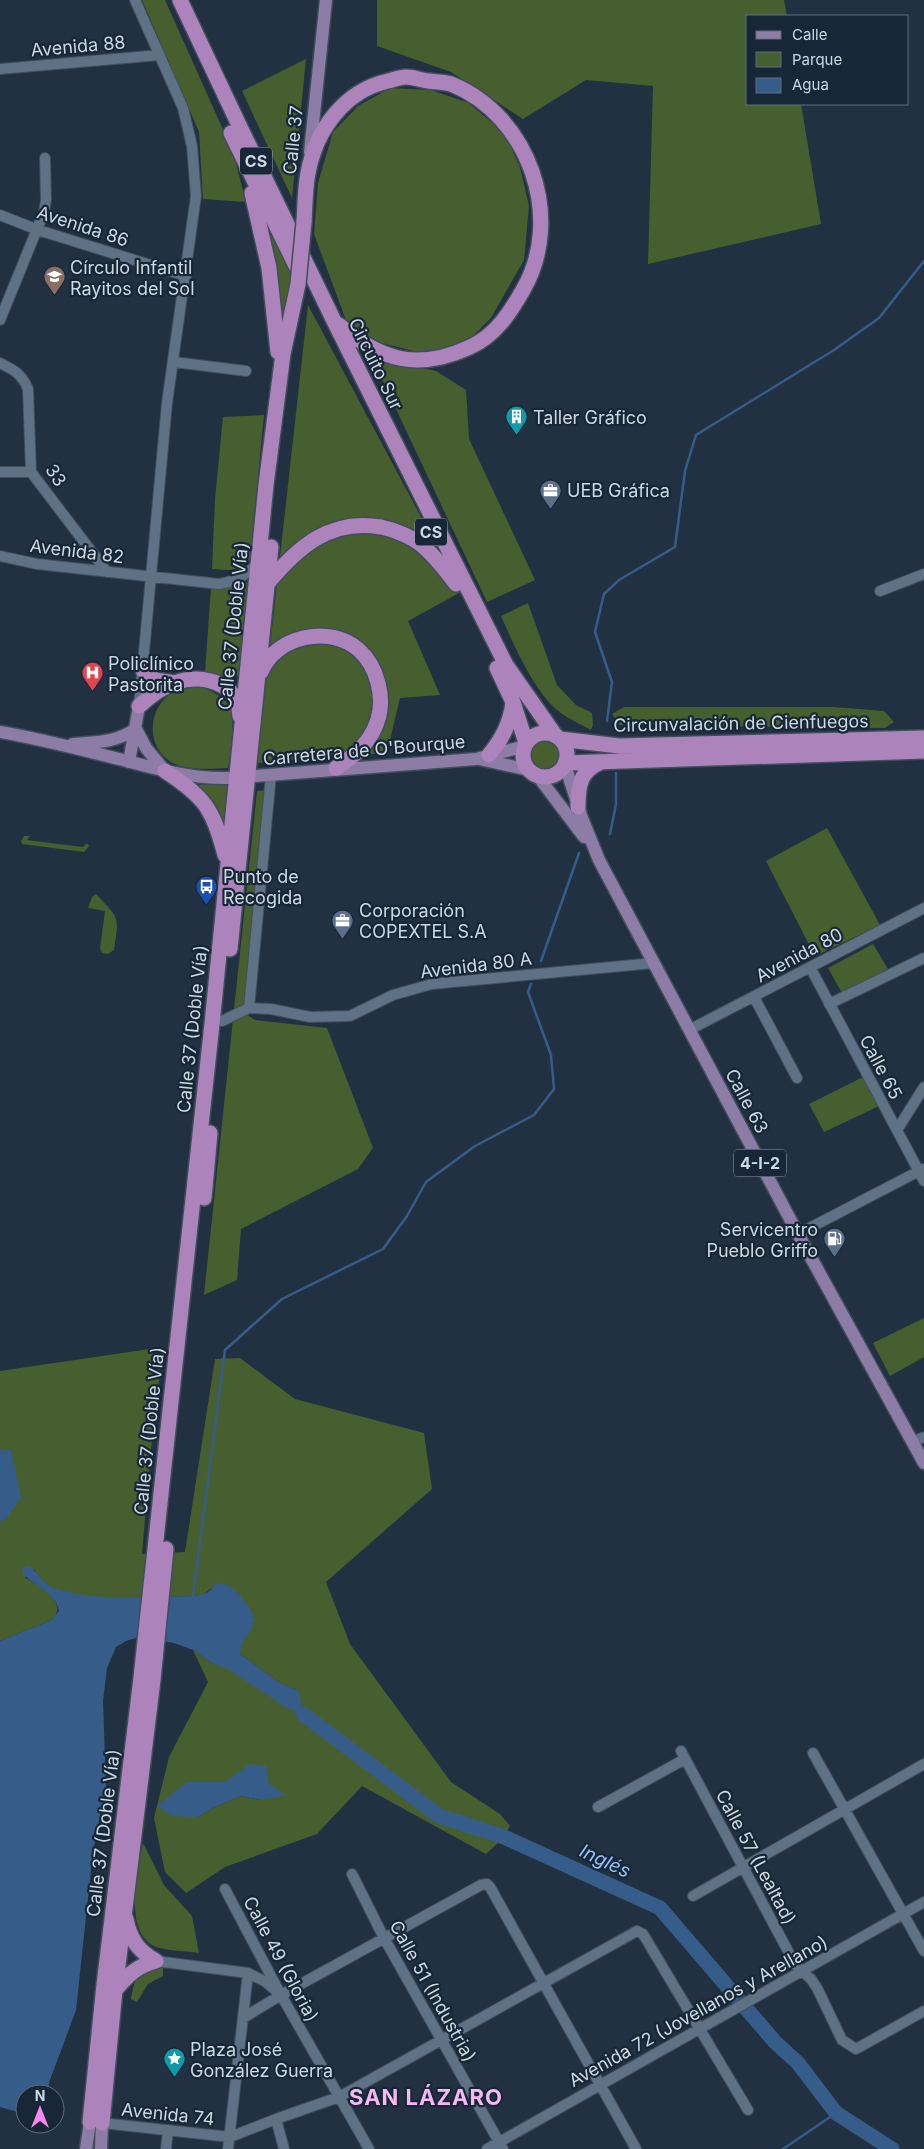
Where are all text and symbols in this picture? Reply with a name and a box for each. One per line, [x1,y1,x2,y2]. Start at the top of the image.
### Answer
legend [746,15,909,105]
text: Calle [792,25,827,44]
street label: Avenida 88 [30,31,126,61]
text: Parque [792,50,842,69]
text: Agua [792,75,829,94]
street label: Calle 37 [279,105,307,175]
road number: CS [240,148,272,175]
street label: Avenida 86 [35,201,131,251]
place label: Círculo Infantil Rayitos del Sol [70,257,195,299]
school or university icon: Círculo Infantil Rayitos del Sol [42,265,66,296]
street label: Circuito Sur [345,315,407,414]
building icon: Taller Gráfico [505,405,529,436]
place label: Taller Gráfico [533,407,647,428]
street label: 33 [41,460,71,490]
office icon: UEB Gráfica [539,478,563,509]
place label: UEB Gráfica [567,480,670,501]
road number: CS [415,518,447,546]
street label: Avenida 82 [29,535,125,567]
street label: Calle 37 (Doble Vía) [214,541,252,711]
place label: Policlínico Pastorita [108,653,194,695]
hospital icon: Policlínico Pastorita [80,661,104,692]
street label: Circunvalación de Cienfuegos [613,710,869,736]
street label: Carretera de O'Bourque [262,731,466,769]
place label: Punto de Recogida [223,866,302,908]
bus stop icon: Punto de Recogida [195,874,219,905]
place label: Corporación COPEXTEL S.A [359,900,487,942]
office icon: Corporación COPEXTEL S.A [331,908,355,939]
street label: Avenida 80 [752,923,846,987]
street label: Calle 37 (Doble Vía) [173,944,211,1114]
street label: Avenida 80 A [419,948,533,982]
street label: Calle 65 [855,1031,907,1103]
street label: Calle 63 [721,1065,773,1137]
road number: 4-I-2 [734,1150,786,1176]
place label: Servicentro Pueblo Griffo [706,1219,818,1261]
fuel station icon: Servicentro Pueblo Griffo [822,1227,846,1258]
street label: Calle 37 (Doble Vía) [130,1346,168,1516]
street label: Calle 37 (Doble Vía) [82,1748,124,1918]
street label: Calle 57 (Lealtad) [712,1786,800,1928]
water label: Inglés [576,1839,634,1883]
street label: Calle 49 (Gloria) [239,1893,323,2025]
street label: Calle 51 (Industria) [386,1917,480,2065]
street label: Avenida 72 (Jovellanos y Arellano) [565,1931,831,2091]
place label: Plaza José González Guerra [190,2039,333,2081]
place icon: Plaza José González Guerra [162,2047,186,2078]
north arrow [15,2084,65,2134]
district label: SAN LÁZARO [349,2084,503,2110]
text: N [35,2087,45,2104]
street label: Avenida 74 [120,2099,216,2129]

